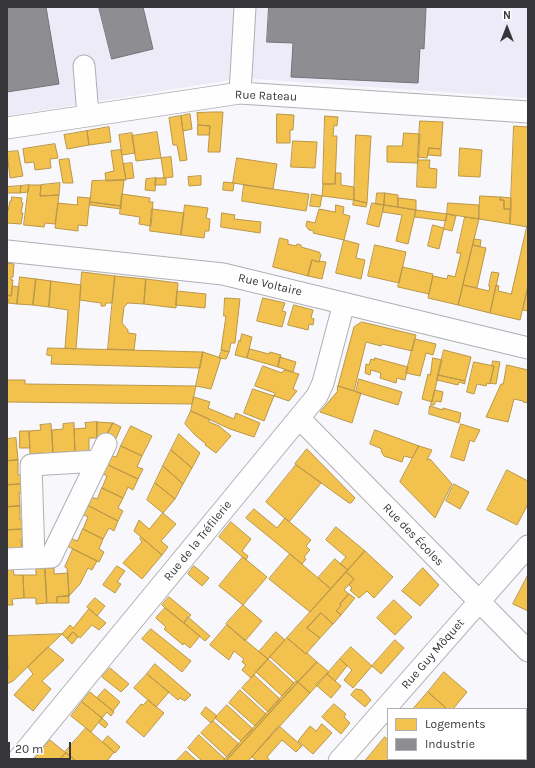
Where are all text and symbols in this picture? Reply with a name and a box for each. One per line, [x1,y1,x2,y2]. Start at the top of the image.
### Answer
north arrow [487,8,527,48]
text: N [503,9,511,22]
street label: Rue Rateau [235,88,297,104]
street label: Rue Voltaire [237,271,303,299]
street label: Rue de la Tréfilerie [161,498,235,584]
street label: Rue des Écoles [380,501,446,569]
street label: Rue Guy Môquet [398,616,468,692]
legend [387,708,527,760]
text: Logements [425,717,486,731]
scale bar [10,734,73,760]
text: Industrie [425,737,475,751]
text: 20 m [15,742,43,756]

